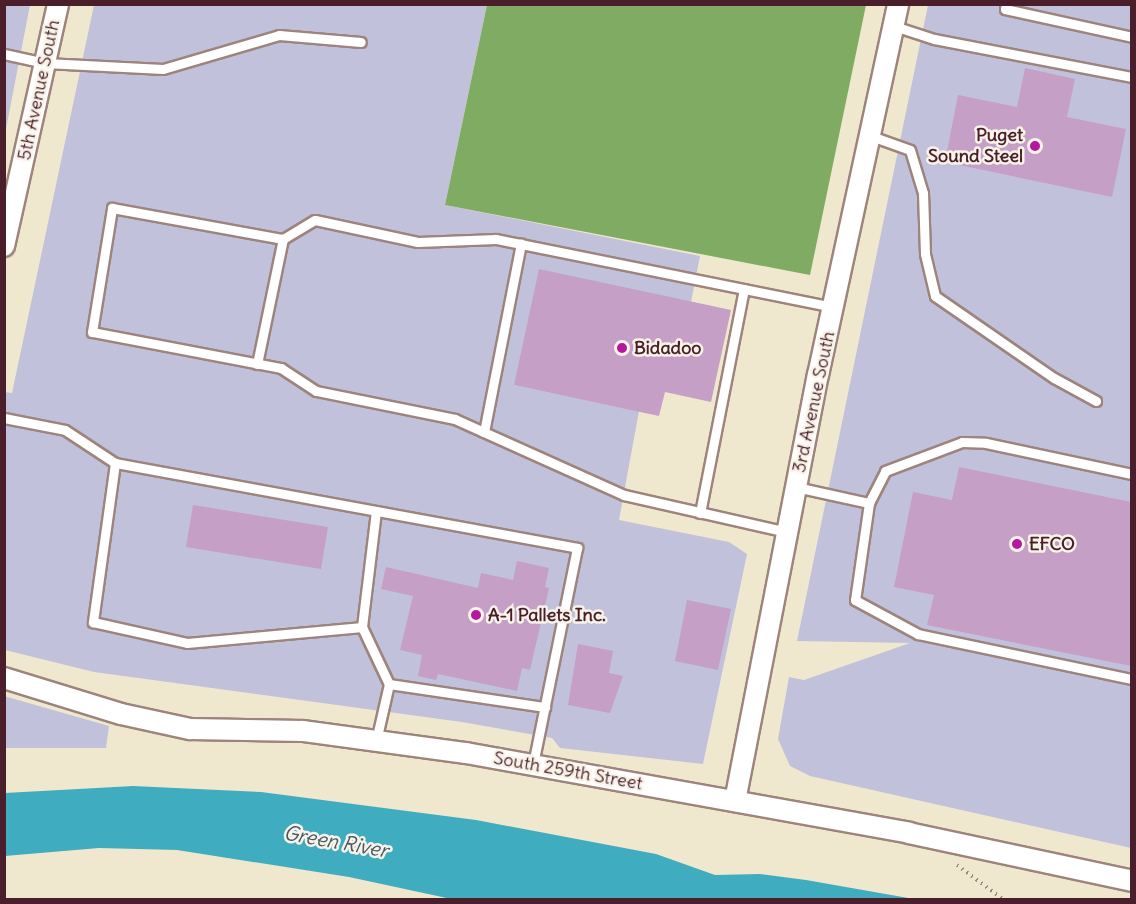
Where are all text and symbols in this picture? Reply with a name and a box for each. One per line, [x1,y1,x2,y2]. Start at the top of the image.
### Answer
street label: 5th Avenue South [14,18,64,162]
place label: Puget Sound Steel [928,125,1023,168]
marker: Puget Sound Steel [1028,139,1042,153]
street label: 3rd Avenue South [788,329,840,475]
place label: Bidadoo [634,337,701,359]
marker: Bidadoo [615,341,629,355]
place label: EFCO [1029,533,1075,555]
marker: EFCO [1010,537,1024,551]
place label: A-1 Pallets Inc. [488,604,606,626]
marker: A-1 Pallets Inc. [469,608,483,622]
street label: South 259th Street [492,747,644,795]
water label: Green River [282,820,390,862]

